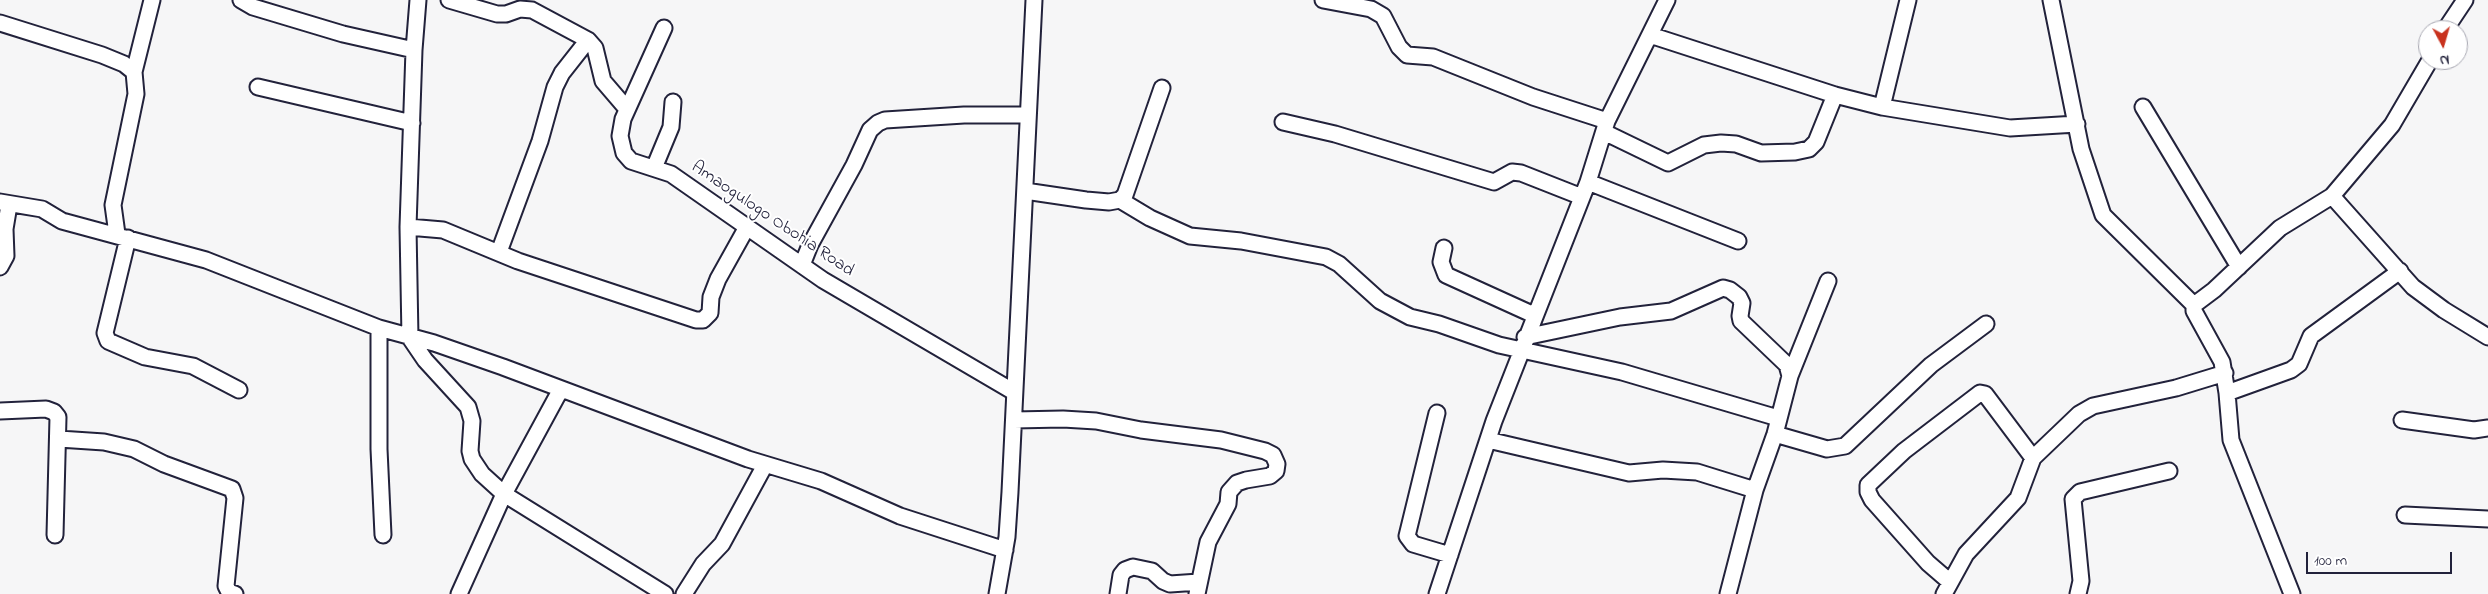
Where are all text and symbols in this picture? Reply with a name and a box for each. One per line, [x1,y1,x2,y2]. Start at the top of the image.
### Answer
north arrow [2418,20,2468,70]
text: N [2439,48,2450,70]
street label: Amaogulogo Obohia Road [686,157,858,283]
scale bar [2308,542,2454,574]
text: 100 m [2314,550,2347,572]

